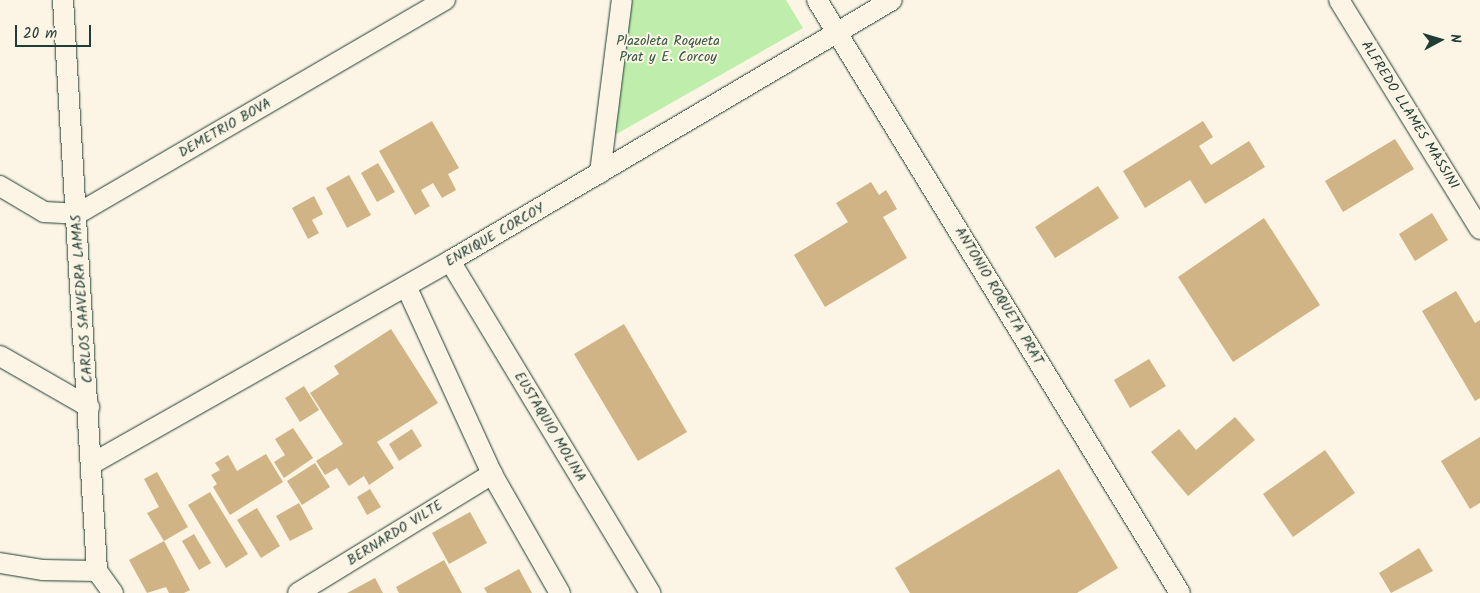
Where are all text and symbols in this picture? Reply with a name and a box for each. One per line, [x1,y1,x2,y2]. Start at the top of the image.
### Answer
scale bar [18,15,94,47]
north arrow [1415,15,1465,65]
text: 20 m [23,22,57,46]
park label: Plazoleta Roqueta Prat y E. Corcoy [616,33,720,65]
street label: ALFREDO LLAMES MASSINI [1357,38,1463,192]
street label: DEMETRIO BOVA [176,95,274,161]
street label: ENRIQUE CORCOY [443,200,547,270]
street label: CARLOS SAAVEDRA LAMAS [68,214,96,384]
street label: ANTONIO ROQUETA PRAT [951,224,1047,368]
street label: EUSTAQUIO MOLINA [510,369,590,485]
street label: BERNARDO VILTE [344,497,446,569]

